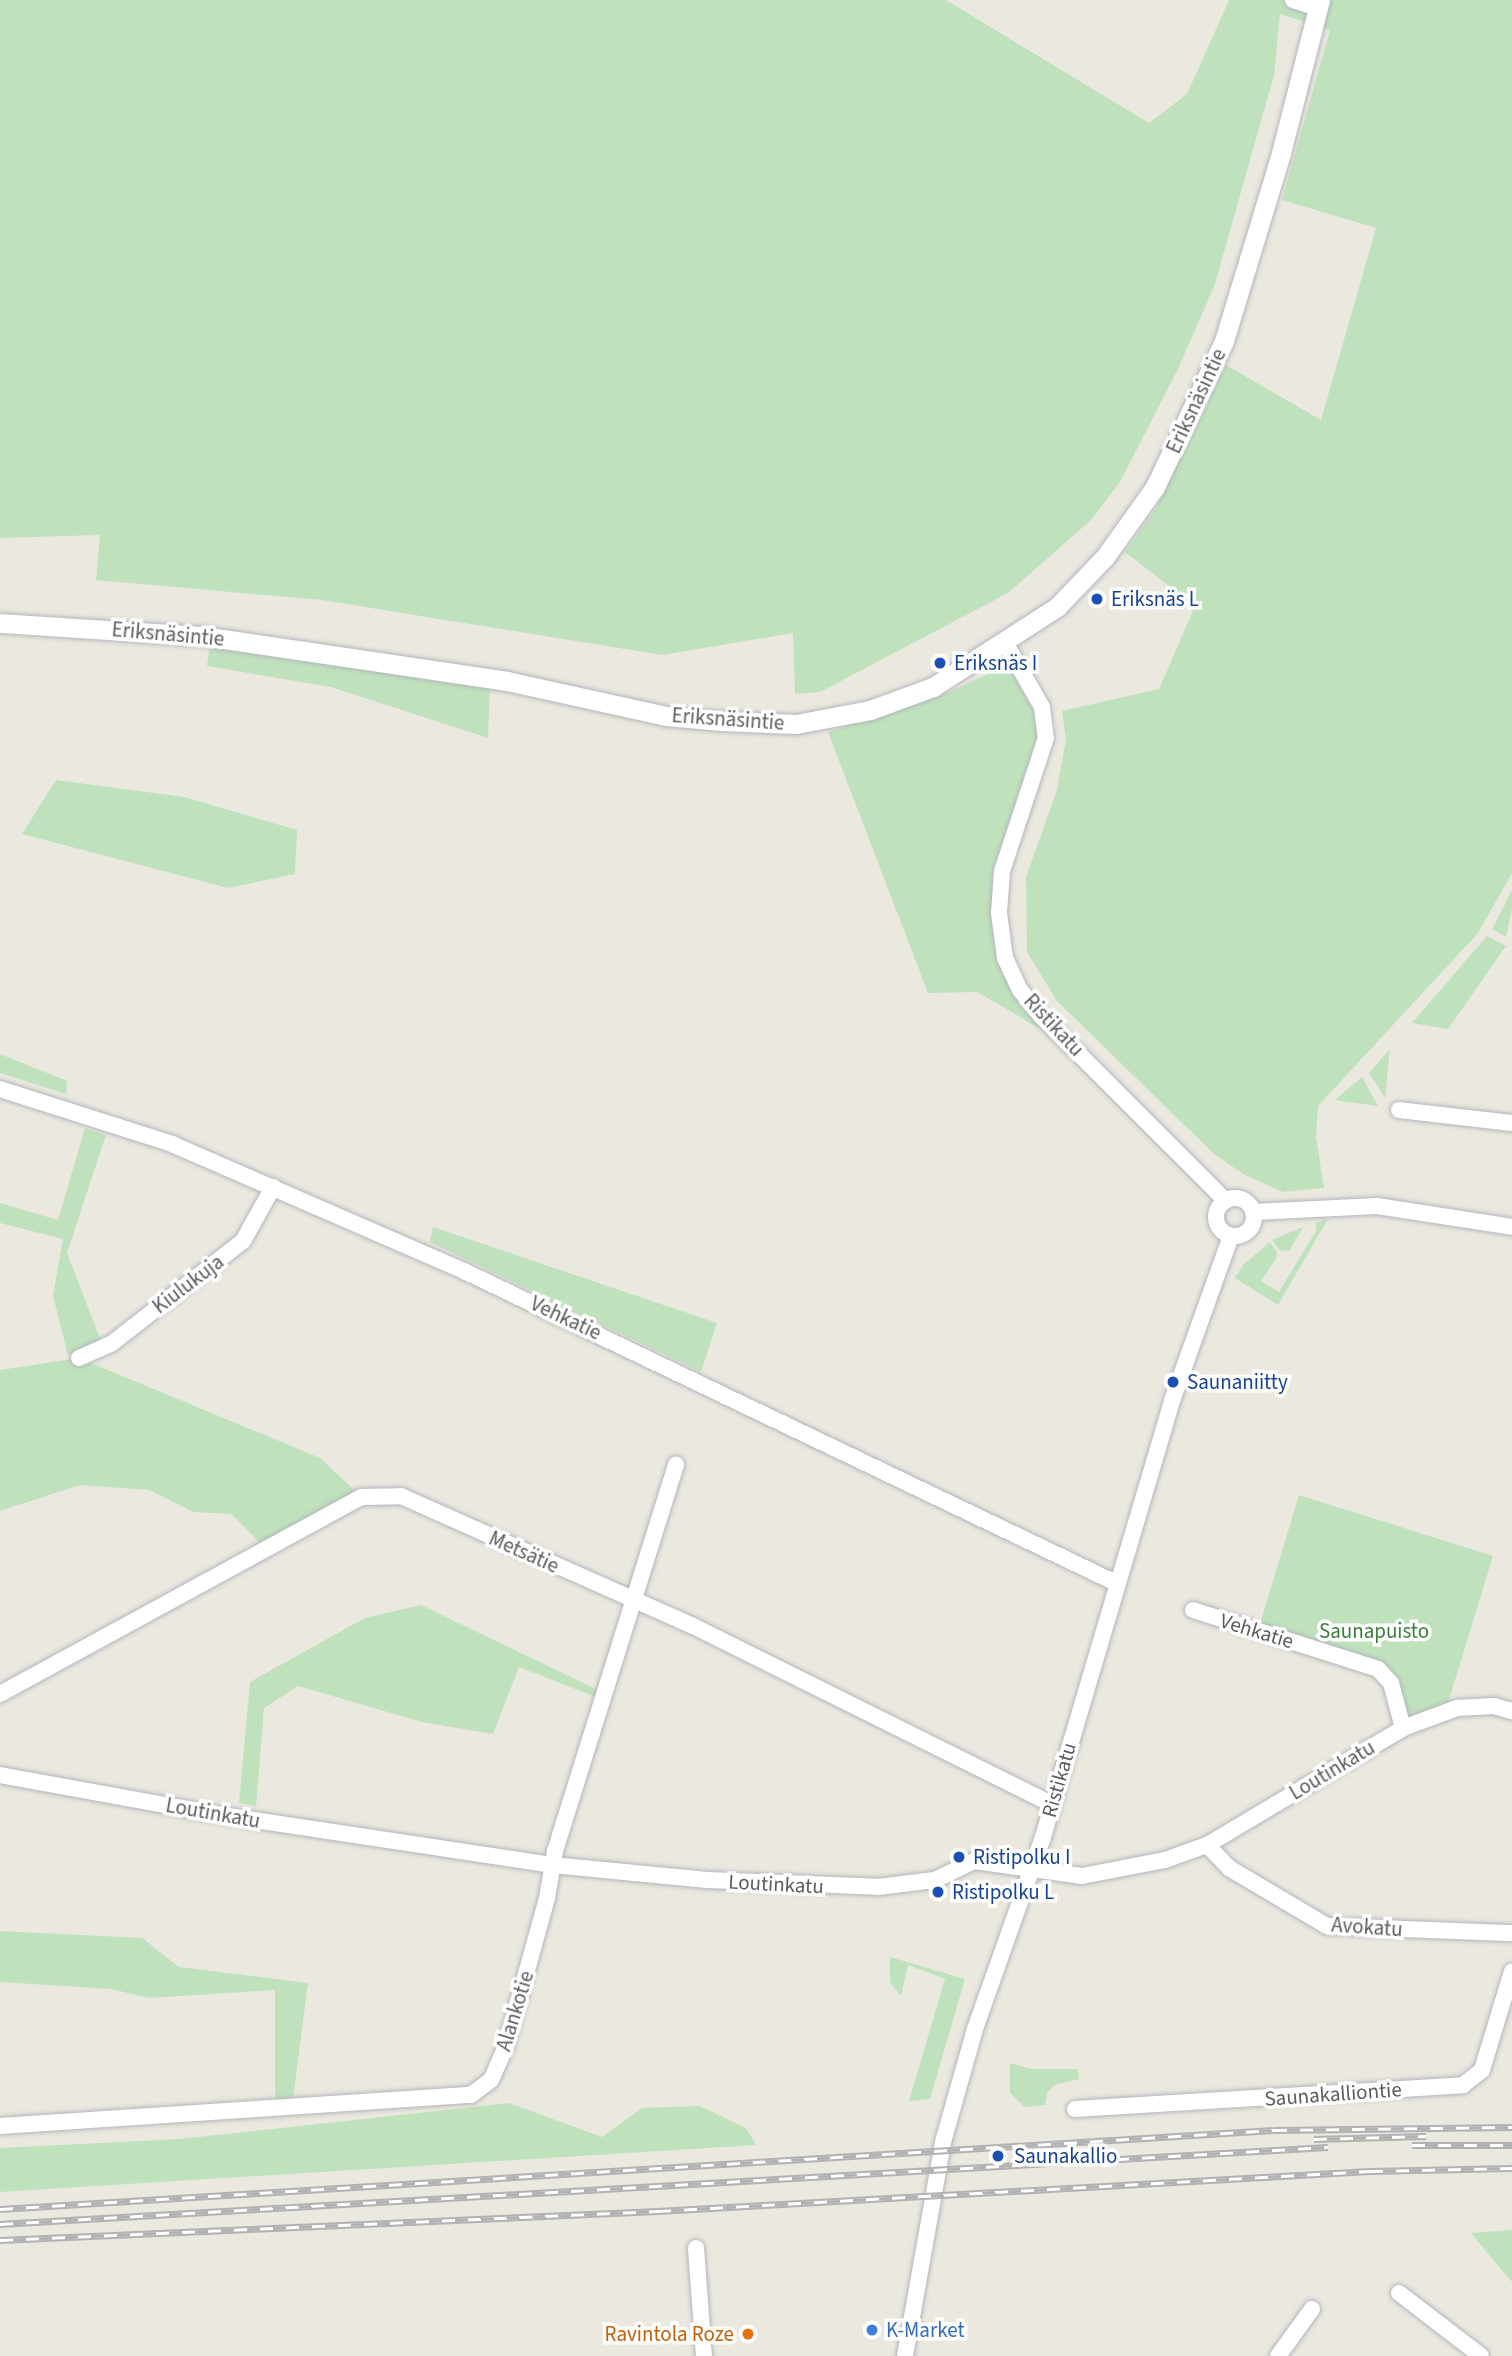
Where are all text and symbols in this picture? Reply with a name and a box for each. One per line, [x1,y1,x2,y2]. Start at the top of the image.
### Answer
street label: Eriksnäsintie [1161,345,1231,457]
place label: Eriksnäs L [1111,586,1199,612]
marker: Eriksnäs L [1089,591,1105,607]
street label: Eriksnäsintie [111,617,225,651]
place label: Eriksnäs I [954,650,1037,676]
marker: Eriksnäs I [932,655,948,671]
street label: Eriksnäsintie [671,702,785,736]
street label: Ristikatu [1019,988,1089,1062]
street label: Kiulukuja [147,1249,229,1319]
street label: Vehkatie [526,1291,606,1345]
place label: Saunaniitty [1187,1369,1288,1395]
marker: Saunaniitty [1165,1374,1181,1390]
street label: Metsätie [485,1525,563,1579]
street label: Vehkatie [1217,1608,1297,1654]
park label: Saunapuisto [1319,1618,1429,1644]
street label: Loutinkatu [1285,1735,1379,1805]
street label: Ristikatu [1036,1740,1082,1820]
street label: Loutinkatu [164,1792,262,1834]
place label: Ristipolku I [973,1844,1070,1870]
marker: Ristipolku I [951,1849,967,1865]
street label: Loutinkatu [728,1869,824,1899]
place label: Ristipolku L [952,1879,1054,1905]
marker: Ristipolku L [930,1884,946,1900]
street label: Avokatu [1331,1912,1403,1942]
street label: Alankotie [491,1968,539,2054]
street label: Saunakalliontie [1264,2077,1402,2111]
place label: Saunakallio [1014,2143,1117,2169]
marker: Saunakallio [988,2146,1008,2166]
place label: K-Market [886,2317,965,2343]
place label: Ravintola Roze [605,2321,734,2347]
marker: K-Market [864,2322,880,2338]
marker: Ravintola Roze [740,2326,756,2342]

